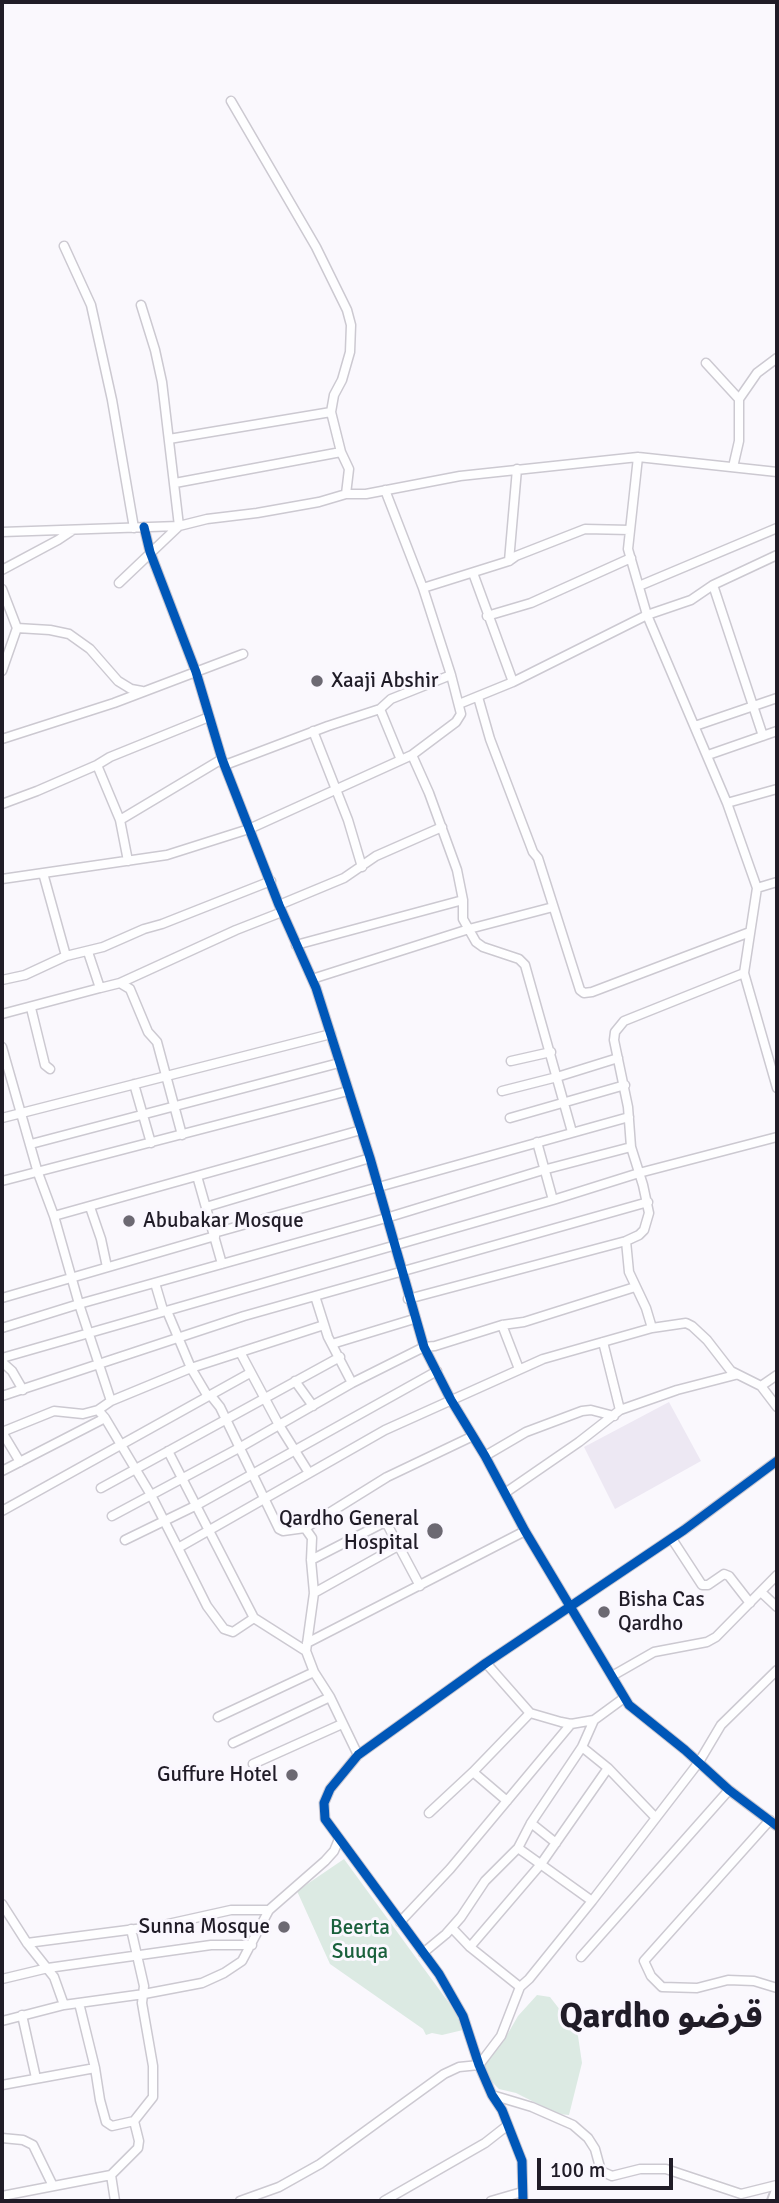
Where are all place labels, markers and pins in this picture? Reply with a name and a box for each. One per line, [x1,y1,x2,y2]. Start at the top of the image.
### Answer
place label: Xaaji Abshir [331,668,439,694]
marker: Xaaji Abshir [309,673,325,689]
place label: Abubakar Mosque [143,1208,304,1234]
marker: Abubakar Mosque [121,1213,137,1229]
place label: Qardho General Hospital [279,1506,419,1556]
marker: Qardho General Hospital [425,1521,445,1541]
place label: Bisha Cas Qardho [618,1587,705,1637]
marker: Bisha Cas Qardho [596,1604,612,1620]
place label: Guffure Hotel [157,1762,278,1788]
marker: Guffure Hotel [284,1767,300,1783]
place label: Sunna Mosque [139,1914,270,1940]
marker: Sunna Mosque [276,1919,292,1935]

